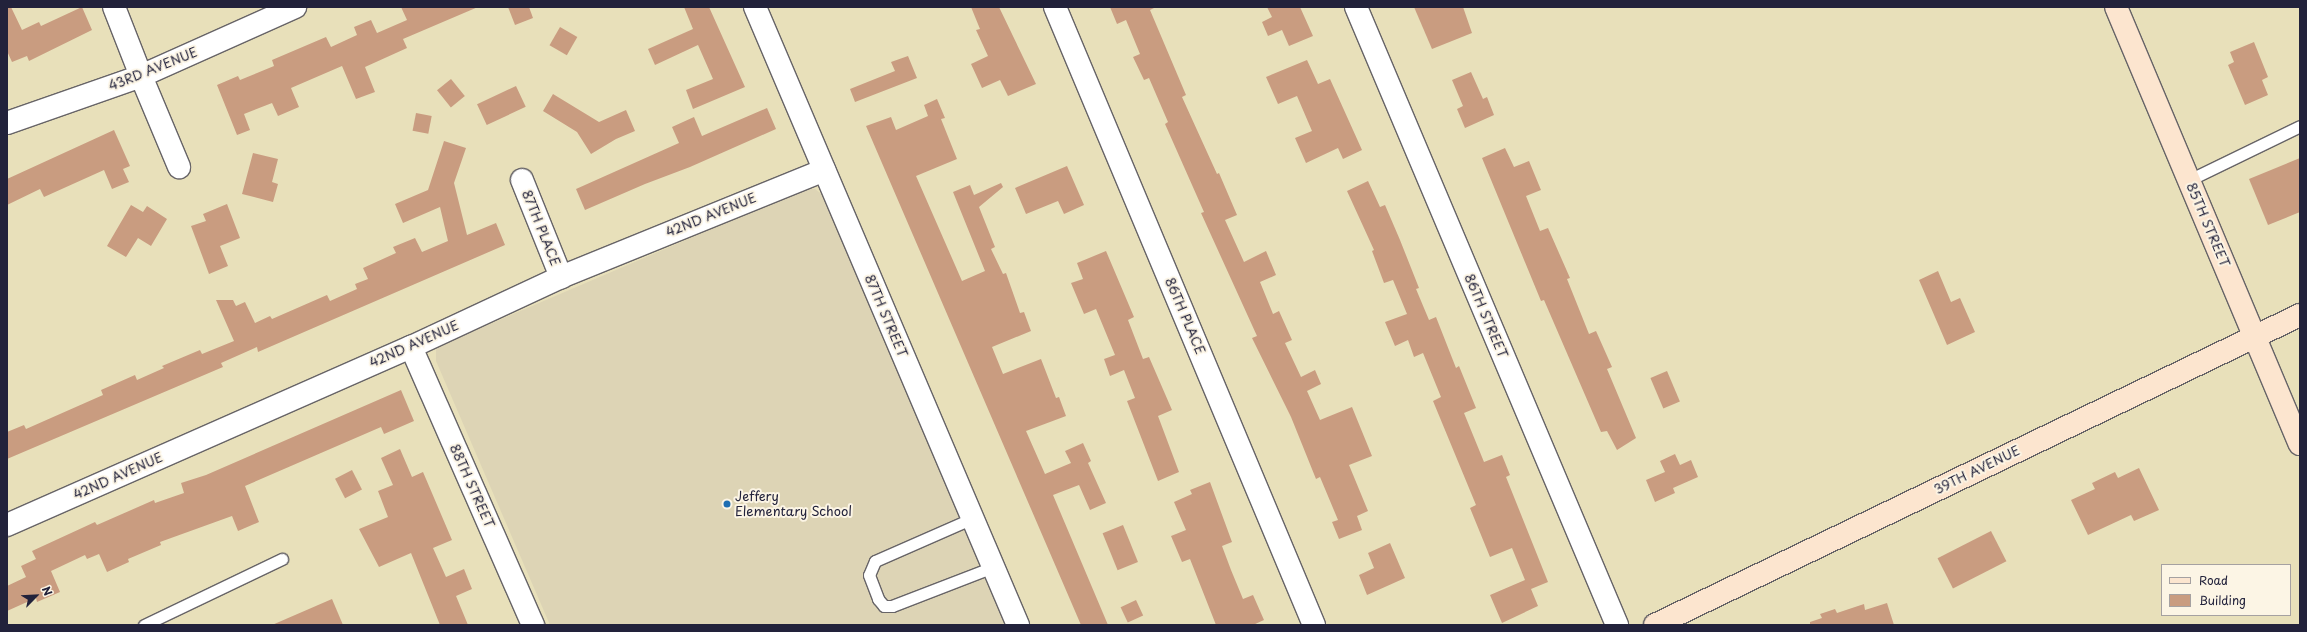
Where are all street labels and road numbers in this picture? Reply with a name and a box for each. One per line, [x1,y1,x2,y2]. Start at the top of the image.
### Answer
street label: 43RD AVENUE [106,44,200,94]
street label: 85TH STREET [2183,180,2233,270]
street label: 87TH PLACE [519,187,563,269]
street label: 42ND AVENUE [664,190,758,240]
street label: 86TH STREET [1461,271,1511,361]
street label: 87TH STREET [861,272,911,360]
street label: 86TH PLACE [1162,275,1208,357]
street label: 42ND AVENUE [367,317,461,371]
street label: 88TH STREET [446,442,498,530]
street label: 39TH AVENUE [1932,443,2022,497]
street label: 42ND AVENUE [71,449,165,503]

